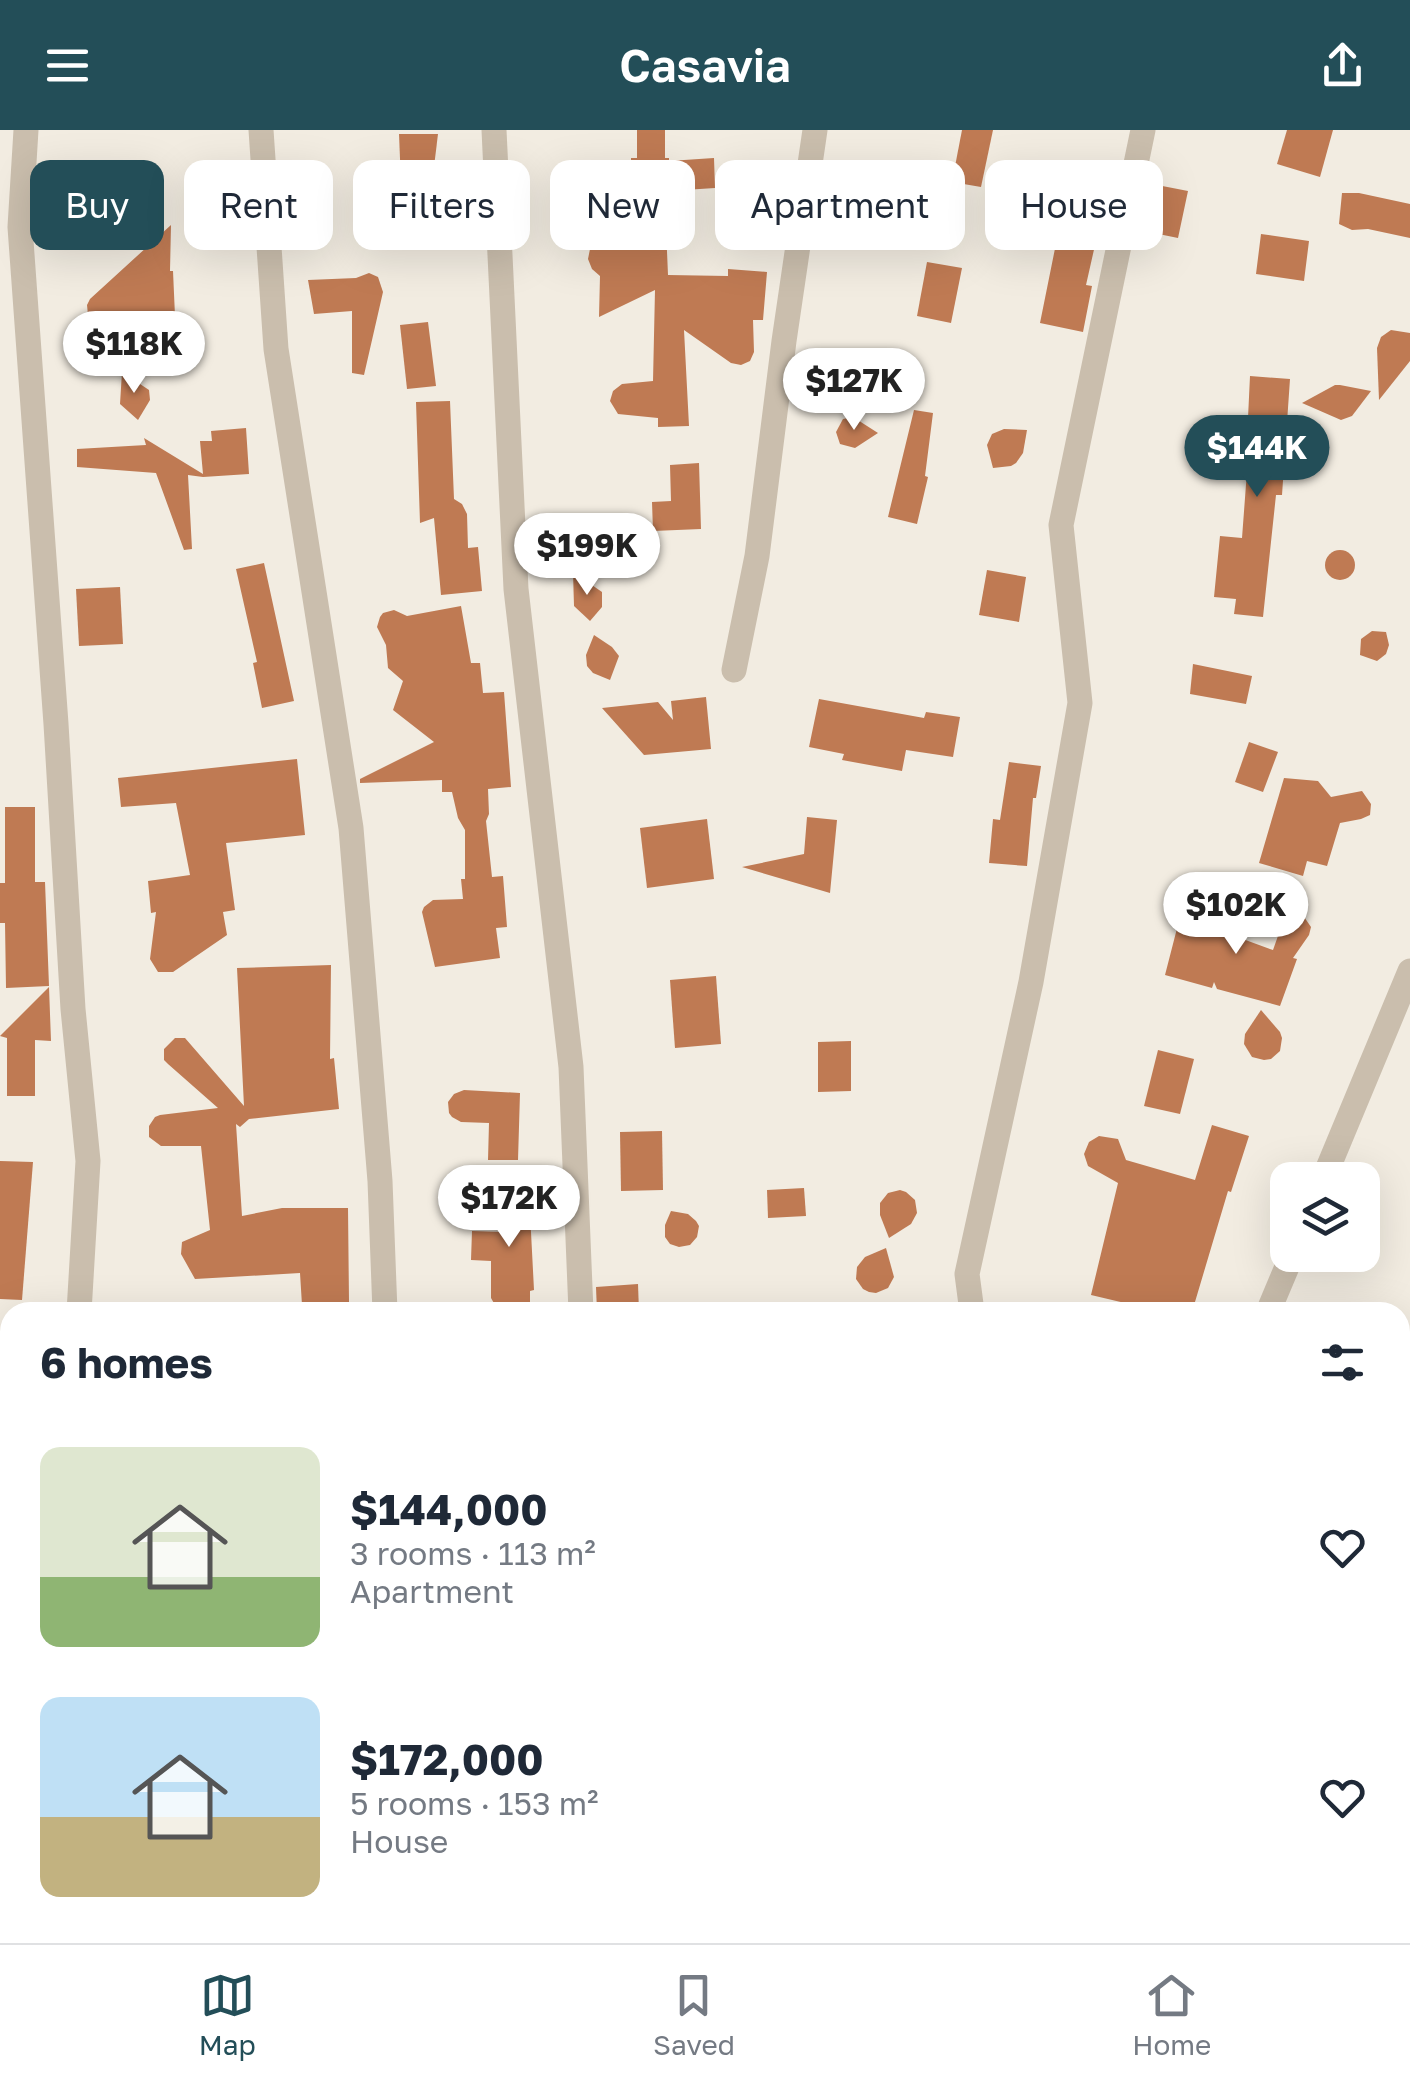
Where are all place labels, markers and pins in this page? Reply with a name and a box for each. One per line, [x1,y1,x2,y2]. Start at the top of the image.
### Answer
pin: $118K [64,311,204,396]
pin: $127K [784,348,924,433]
pin: $144K [1187,415,1327,500]
pin: $199K [517,513,657,598]
pin: $102K [1166,872,1306,957]
pin: $172K [439,1165,579,1250]

